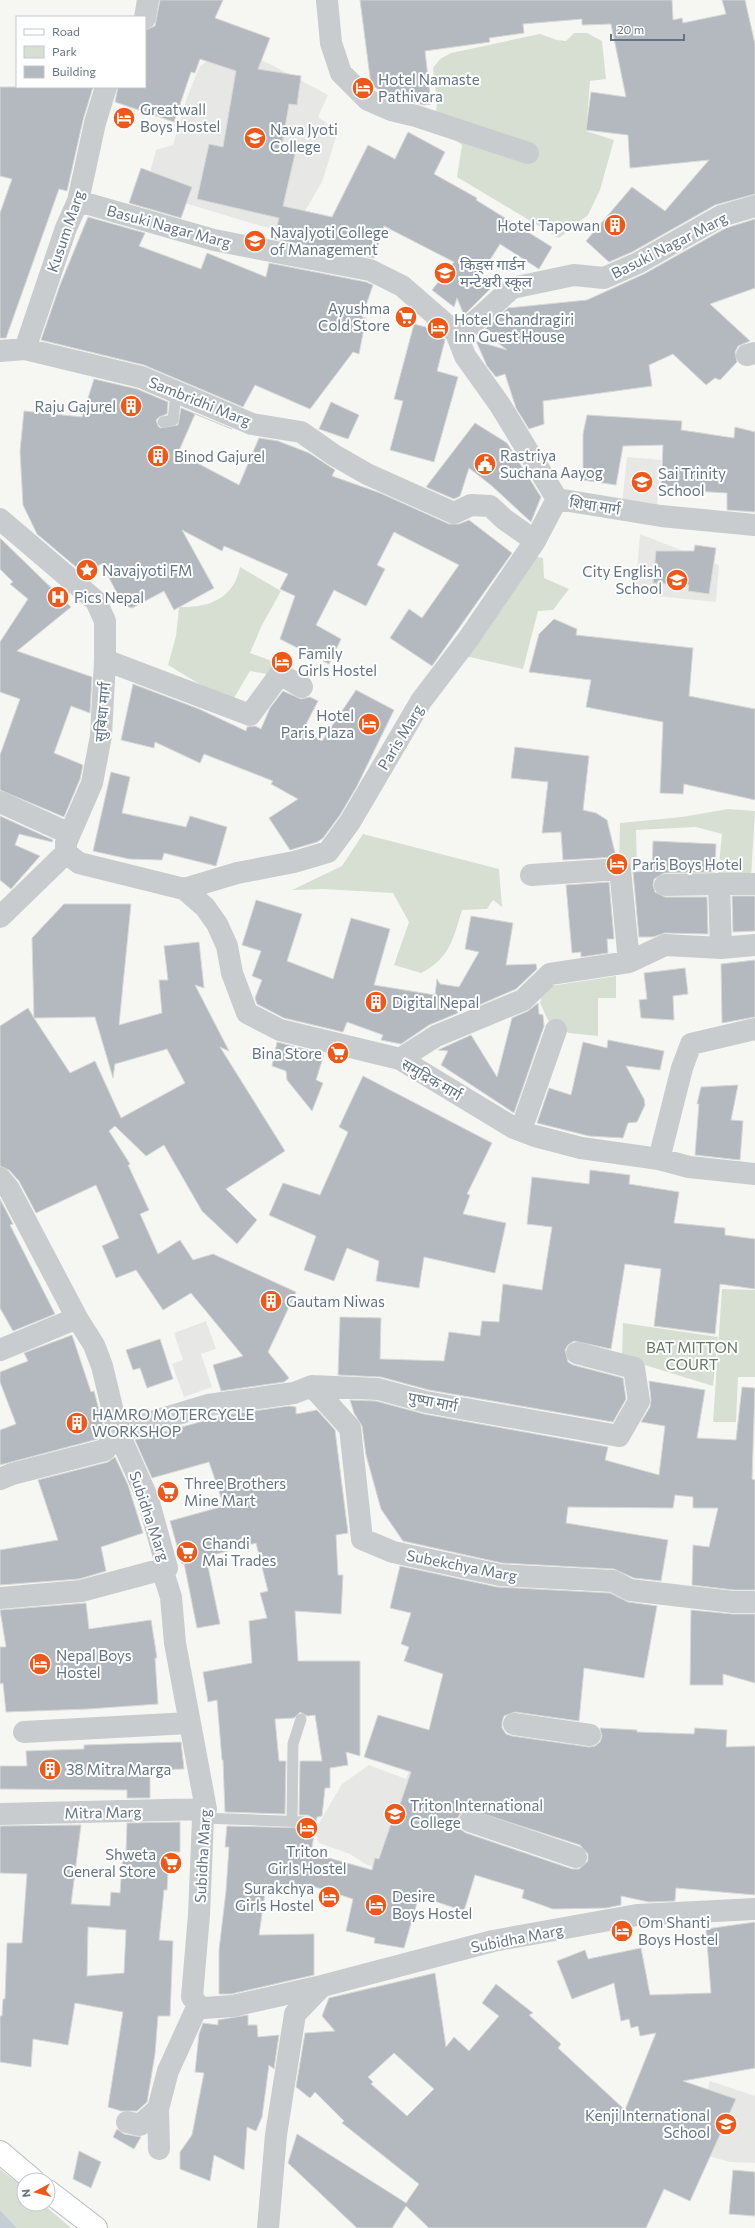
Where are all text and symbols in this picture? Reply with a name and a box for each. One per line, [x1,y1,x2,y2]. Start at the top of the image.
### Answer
legend [16,16,146,88]
scale bar [611,16,684,42]
text: 20 m [617,22,644,36]
text: Road [52,24,80,38]
text: Park [52,44,78,58]
text: Building [52,64,96,78]
place label: Hotel Namaste Pathivara [378,70,480,105]
hotel icon: Hotel Namaste Pathivara [350,75,376,101]
place label: Greatwall Boys Hostel [140,100,220,135]
hotel icon: Greatwall Boys Hostel [111,105,137,131]
place label: Nava Jyoti College [270,120,338,155]
school or university icon: Nava Jyoti College [242,125,268,151]
street label: Kusum Marg [43,188,87,274]
street label: Basuki Nagar Marg [105,201,233,251]
street label: Basuki Nagar Marg [608,208,730,282]
building icon: Hotel Tapowan [602,212,628,238]
place label: Hotel Tapowan [497,216,600,234]
place label: NavaJyoti College of Management [270,223,389,258]
school or university icon: NavaJyoti College of Management [242,228,268,254]
place label: किड्स गार्डन मन्टेश्वरी स्कूल [460,255,533,292]
school or university icon: किड्स गार्डन मन्टेश्वरी स्कूल [432,260,458,286]
place label: Ayushma Cold Store [318,299,390,334]
supermarket icon: Ayushma Cold Store [393,304,419,330]
place label: Hotel Chandragiri Inn Guest House [454,310,574,345]
hotel icon: Hotel Chandragiri Inn Guest House [425,315,451,341]
street label: Sambridhi Marg [146,372,254,430]
building icon: Raju Gajurel [118,393,144,419]
place label: Raju Gajurel [35,397,116,415]
building icon: Binod Gajurel [145,443,171,469]
place label: Rastriya Suchana Aayog [500,446,603,481]
place label: Binod Gajurel [174,447,265,465]
public building icon: Rastriya Suchana Aayog [472,451,498,477]
place label: Sai Trinity School [658,464,726,499]
school or university icon: Sai Trinity School [629,469,655,495]
street label: शिधा मार्ग [568,492,623,518]
place icon: Navajyoti FM [74,557,100,583]
place label: Navajyoti FM [102,561,192,579]
place label: City English School [582,562,662,597]
school or university icon: City English School [664,567,690,593]
hospital icon: Pics Nepal [45,584,71,610]
place label: Pics Nepal [74,588,144,606]
place label: Family Girls Hostel [298,644,377,679]
hotel icon: Family Girls Hostel [269,649,295,675]
street label: सुबिधा मार्ग [90,680,116,743]
street label: Paris Marg [373,701,427,773]
place label: Hotel Paris Plaza [281,706,354,741]
hotel icon: Hotel Paris Plaza [356,711,382,737]
hotel icon: Paris Boys Hotel [604,851,630,877]
place label: Paris Boys Hotel [632,855,742,873]
building icon: Digital Nepal [363,989,389,1015]
place label: Digital Nepal [392,993,479,1011]
supermarket icon: Bina Store [325,1040,351,1066]
place label: Bina Store [252,1044,322,1062]
street label: समुद्रिक मार्ग [398,1055,466,1106]
building icon: Gautam Niwas [258,1288,284,1314]
place label: Gautam Niwas [286,1292,385,1310]
park label: BAT MITTON COURT [646,1338,738,1373]
street label: पुष्पा मार्ग [406,1387,460,1417]
place label: HAMRO MOTERCYCLE WORKSHOP [92,1405,254,1440]
building icon: HAMRO MOTERCYCLE WORKSHOP [64,1410,90,1436]
street label: Subidha Marg [126,1469,174,1563]
place label: Three Brothers Mine Mart [184,1474,286,1509]
supermarket icon: Three Brothers Mine Mart [155,1479,181,1505]
place label: Chandi Mai Trades [202,1534,276,1569]
supermarket icon: Chandi Mai Trades [174,1539,200,1565]
street label: Subekchya Marg [405,1545,519,1585]
place label: Nepal Boys Hostel [56,1646,132,1681]
hotel icon: Nepal Boys Hostel [27,1651,53,1677]
building icon: 38 Mitra Marga [37,1756,63,1782]
place label: 38 Mitra Marga [66,1760,171,1778]
place label: Triton International College [410,1796,543,1831]
school or university icon: Triton International College [382,1801,408,1827]
street label: Mitra Marg [64,1802,142,1822]
street label: Subidha Marg [191,1809,213,1903]
hotel icon: Triton Girls Hostel [294,1815,320,1841]
place label: Triton Girls Hostel [268,1842,346,1877]
place label: Shweta General Store [63,1845,156,1880]
supermarket icon: Shweta General Store [158,1850,184,1876]
place label: Surakchya Girls Hostel [235,1879,314,1914]
hotel icon: Surakchya Girls Hostel [316,1884,342,1910]
place label: Desire Boys Hostel [392,1887,472,1922]
hotel icon: Desire Boys Hostel [363,1892,389,1918]
place label: Om Shanti Boys Hostel [638,1913,718,1948]
hotel icon: Om Shanti Boys Hostel [609,1918,635,1944]
street label: Subidha Marg [469,1920,565,1956]
place label: Kenji International School [585,2106,710,2141]
school or university icon: Kenji International School [713,2111,739,2137]
north arrow [16,2172,56,2212]
text: N [19,2188,33,2198]

